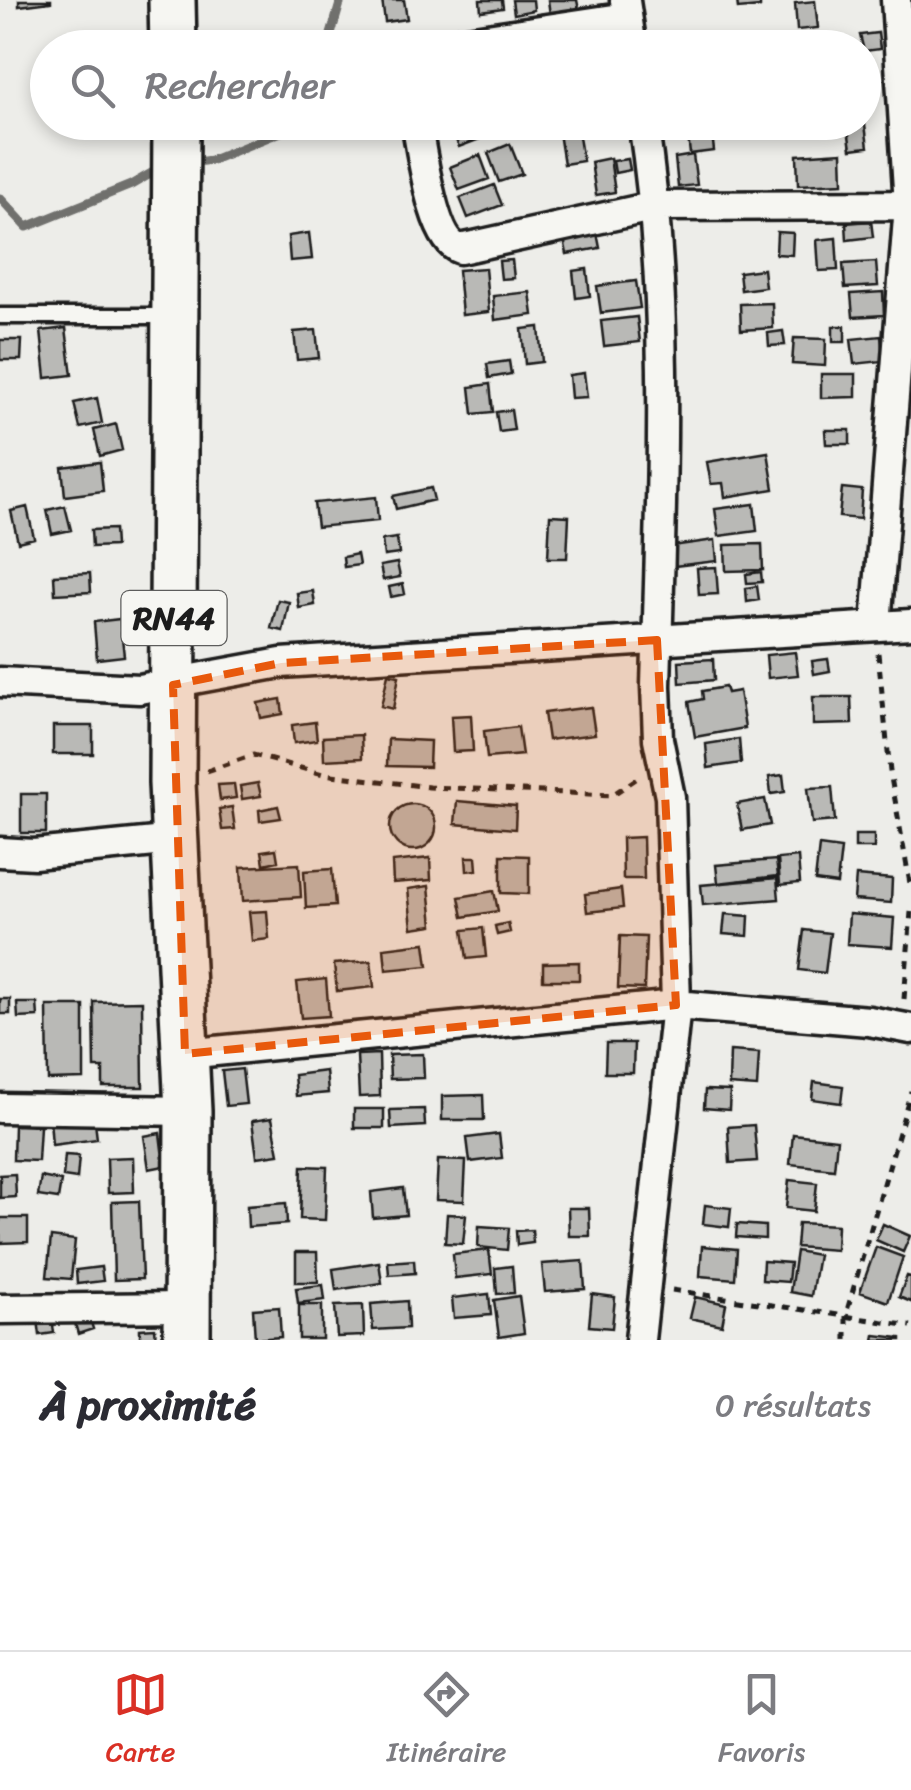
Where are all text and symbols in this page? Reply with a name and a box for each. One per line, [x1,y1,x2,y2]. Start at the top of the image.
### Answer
search box [30,30,881,140]
text: Rechercher [145,52,334,119]
icon: search [65,58,120,113]
road number: RN44 [121,591,226,645]
text: À proximité [40,1368,256,1442]
text: 0 résultats [715,1377,871,1434]
tab: Carte [106,1667,175,1776]
tab: Itinéraire [387,1667,507,1776]
tab: Favoris [718,1667,805,1776]

